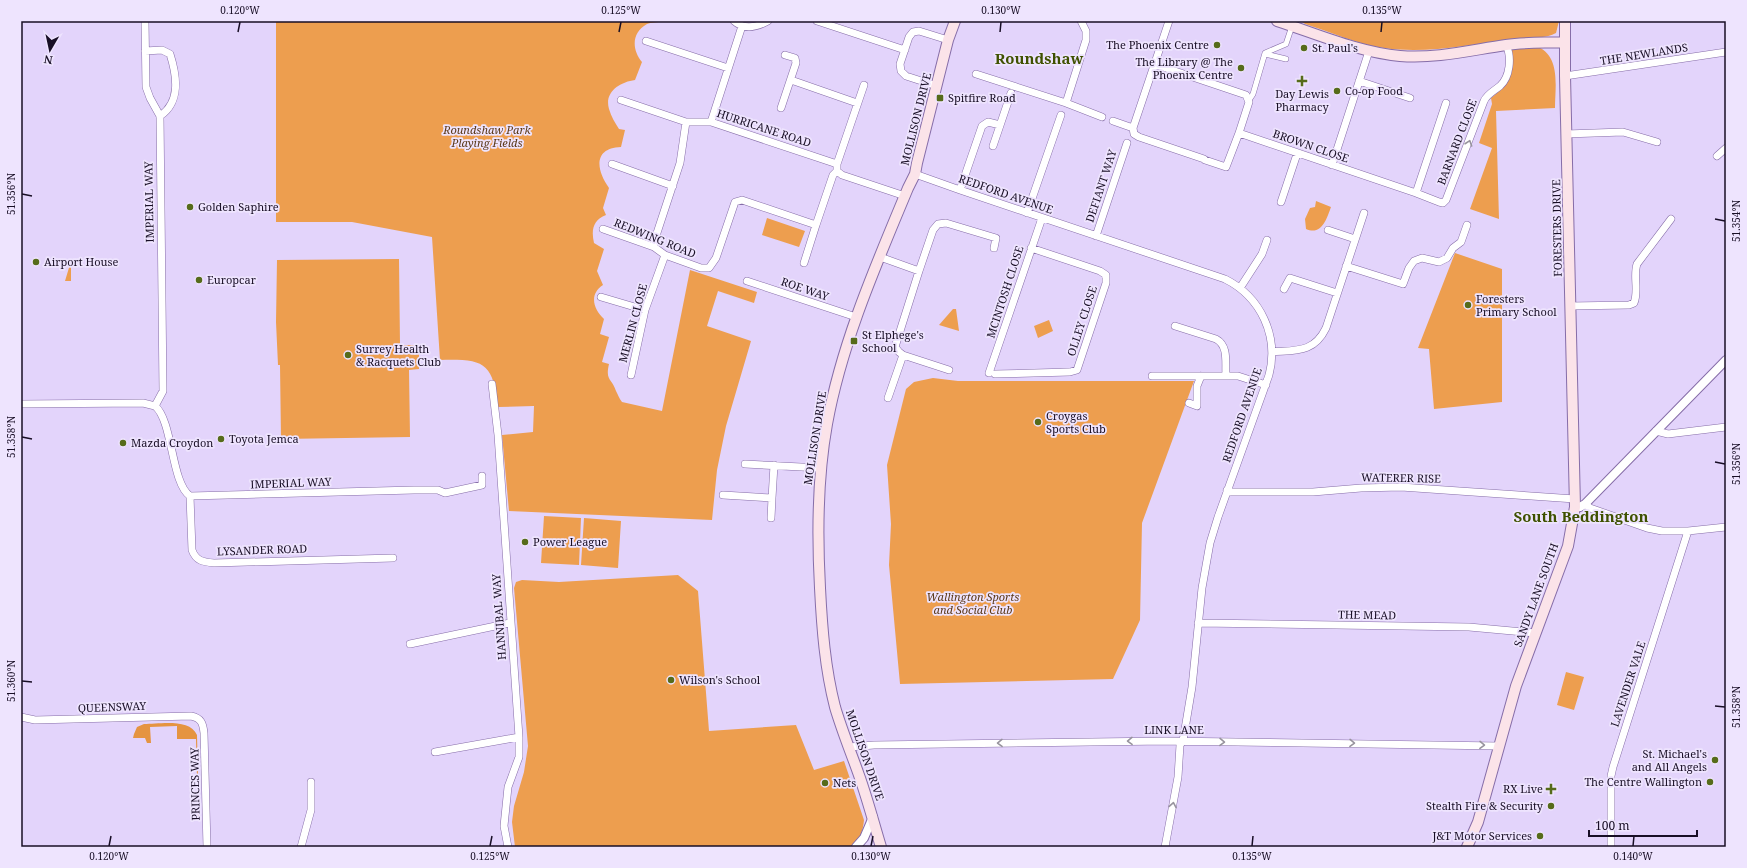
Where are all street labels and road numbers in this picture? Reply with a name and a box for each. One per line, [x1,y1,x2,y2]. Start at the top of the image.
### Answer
street label: THE NEWLANDS [1599,39,1689,68]
street label: MOLLISON DRIVE [897,71,934,167]
street label: BARNARD CLOSE [1433,97,1480,187]
street label: HURRICANE ROAD [715,105,813,150]
street label: BROWN CLOSE [1271,125,1351,166]
street label: DEFIANT WAY [1082,147,1119,224]
street label: IMPERIAL WAY [140,161,157,243]
street label: REDFORD AVENUE [957,170,1056,217]
street label: FORESTERS DRIVE [1548,179,1565,277]
street label: REDWING ROAD [612,214,698,261]
street label: MCINTOSH CLOSE [983,244,1027,340]
street label: ROE WAY [779,273,831,304]
street label: MERLIN CLOSE [615,282,650,364]
street label: OLLEY CLOSE [1063,284,1100,358]
street label: REDFORD AVENUE [1218,365,1265,464]
street label: MOLLISON DRIVE [800,390,829,486]
street label: WATERER RISE [1361,469,1441,486]
street label: IMPERIAL WAY [250,474,332,491]
street label: LYSANDER ROAD [217,540,307,559]
street label: SANDY LANE SOUTH [1510,541,1561,649]
street label: HANNIBAL WAY [488,573,509,661]
street label: THE MEAD [1338,606,1396,623]
street label: LAVENDER VALE [1607,639,1649,729]
street label: QUEENSWAY [77,698,147,715]
street label: MOLLISON DRIVE [843,707,888,802]
street label: LINK LANE [1144,722,1204,737]
street label: PRINCES WAY [186,747,203,821]

